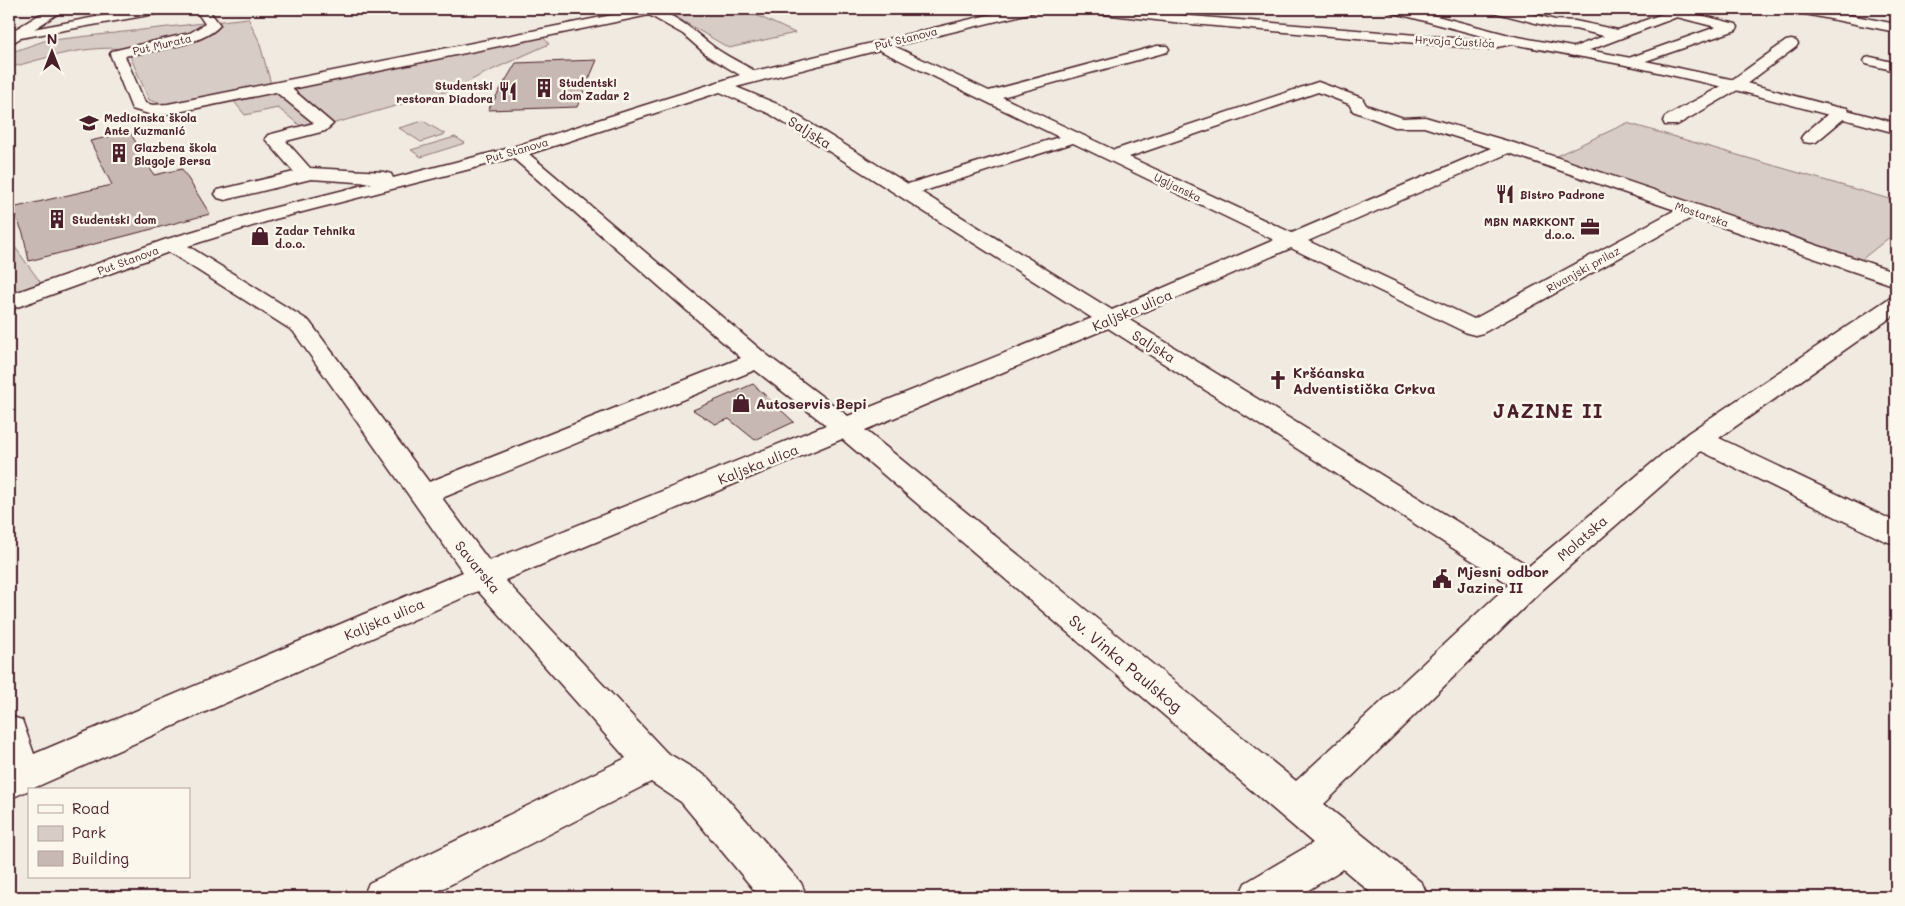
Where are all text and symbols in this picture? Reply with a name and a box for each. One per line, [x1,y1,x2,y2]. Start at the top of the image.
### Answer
street label: Put Stanova [873,23,939,53]
north arrow [28,28,78,78]
text: N [47,29,57,48]
street label: Put Murata [131,30,193,58]
street label: Hrvoja Ćustića [1414,31,1496,51]
place label: Studentski dom Zadar 2 [559,75,629,103]
building icon: Studentski dom Zadar 2 [533,77,555,99]
place label: Studentski restoran Diadora [396,78,493,106]
restaurant icon: Studentski restoran Diadora [497,80,519,102]
place label: Medicinska škola Ante Kuzmanić [104,110,197,138]
street label: Saljska [785,111,835,153]
school or university icon: Medicinska škola Ante Kuzmanić [78,112,100,134]
street label: Put Stanova [484,134,550,166]
place label: Glazbena škola Blagoje Bersa [134,140,217,168]
building icon: Glazbena škola Blagoje Bersa [108,142,130,164]
street label: Ugljanska [1152,169,1204,205]
restaurant icon: Bistro Padrone [1494,183,1516,205]
place label: Bistro Padrone [1520,187,1605,202]
street label: Mostarska [1673,198,1731,230]
building icon: Studentski dom [46,208,68,230]
place label: Studentski dom [72,212,157,227]
place label: MBN MARKKONT d.o.o. [1484,214,1575,242]
office icon: MBN MARKKONT d.o.o. [1579,216,1601,238]
place label: Zadar Tehnika d.o.o. [275,223,355,251]
shop icon: Zadar Tehnika d.o.o. [249,225,271,247]
street label: Put Stanova [95,242,161,278]
street label: Rivanjski prilaz [1543,242,1623,296]
street label: Kaljska ulica [1089,285,1175,335]
street label: Saljska [1129,325,1179,367]
place label: Kršćanska Adventistička Crkva [1293,363,1436,398]
church icon: Kršćanska Adventistička Crkva [1267,369,1289,391]
shop icon: Autoservis Bepi [730,392,752,414]
place label: Autoservis Bepi [756,394,867,413]
district label: JAZINE II [1493,398,1603,423]
street label: Kaljska ulica [715,439,801,489]
street label: Molatska [1553,511,1611,565]
street label: Savarska [451,537,505,597]
place label: Mjesni odbor Jazine II [1457,562,1549,597]
public building icon: Mjesni odbor Jazine II [1431,568,1453,590]
street label: Kaljska ulica [341,594,427,644]
street label: Sv. Vinka Paulskog [1065,609,1187,717]
legend [28,788,190,878]
text: Road [72,798,109,818]
text: Park [72,822,106,842]
text: Building [72,848,129,868]

